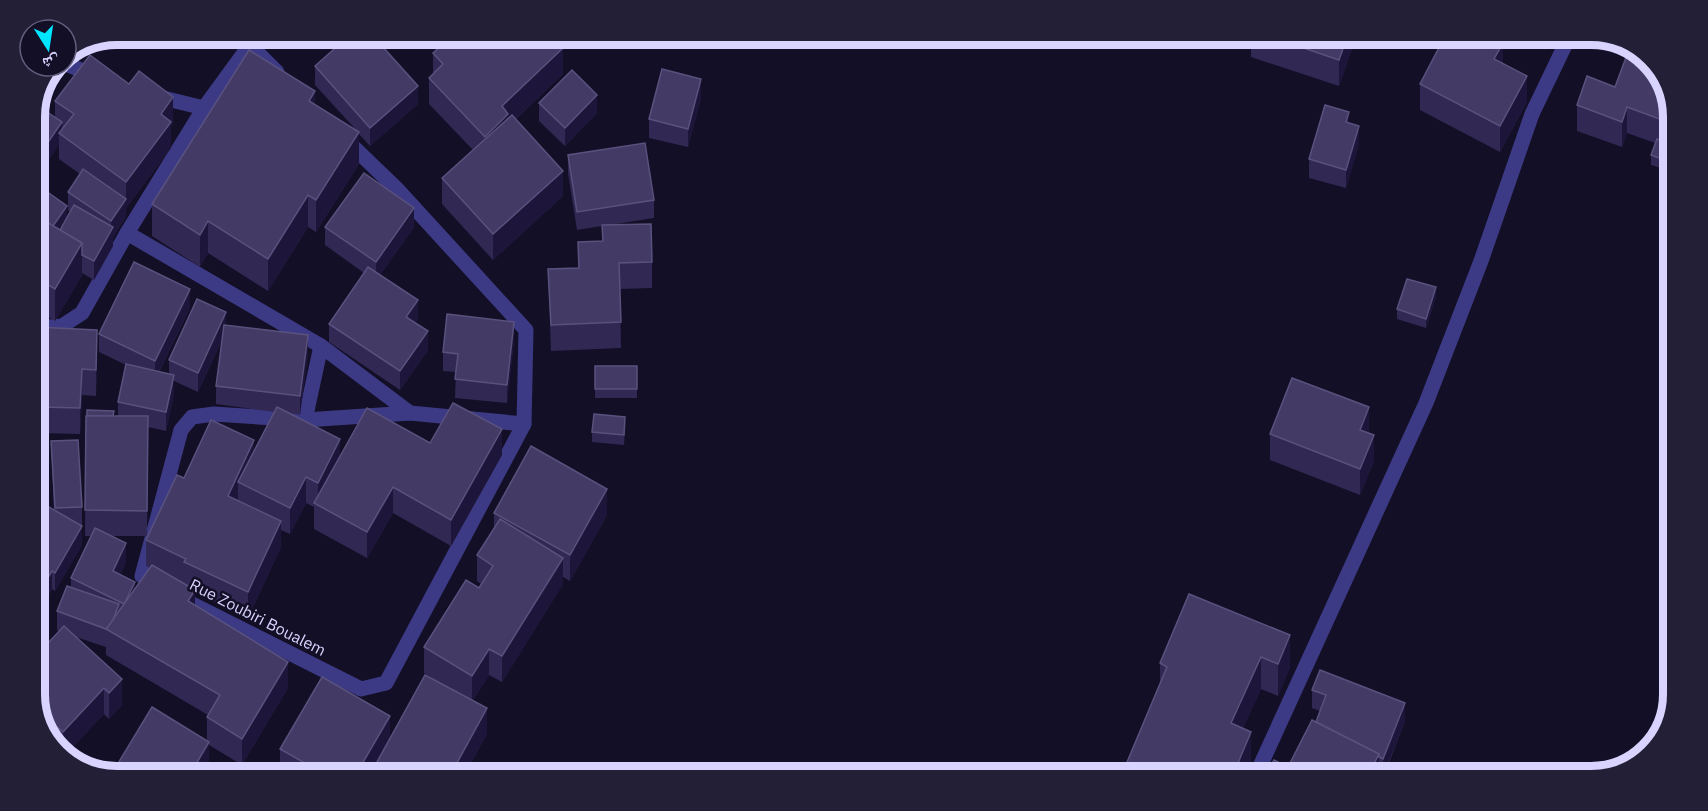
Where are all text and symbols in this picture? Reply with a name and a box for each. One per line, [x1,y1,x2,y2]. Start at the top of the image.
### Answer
north arrow [18,18,78,78]
text: ش [41,51,62,74]
street label: Rue Zoubiri Boualem [187,574,329,660]

